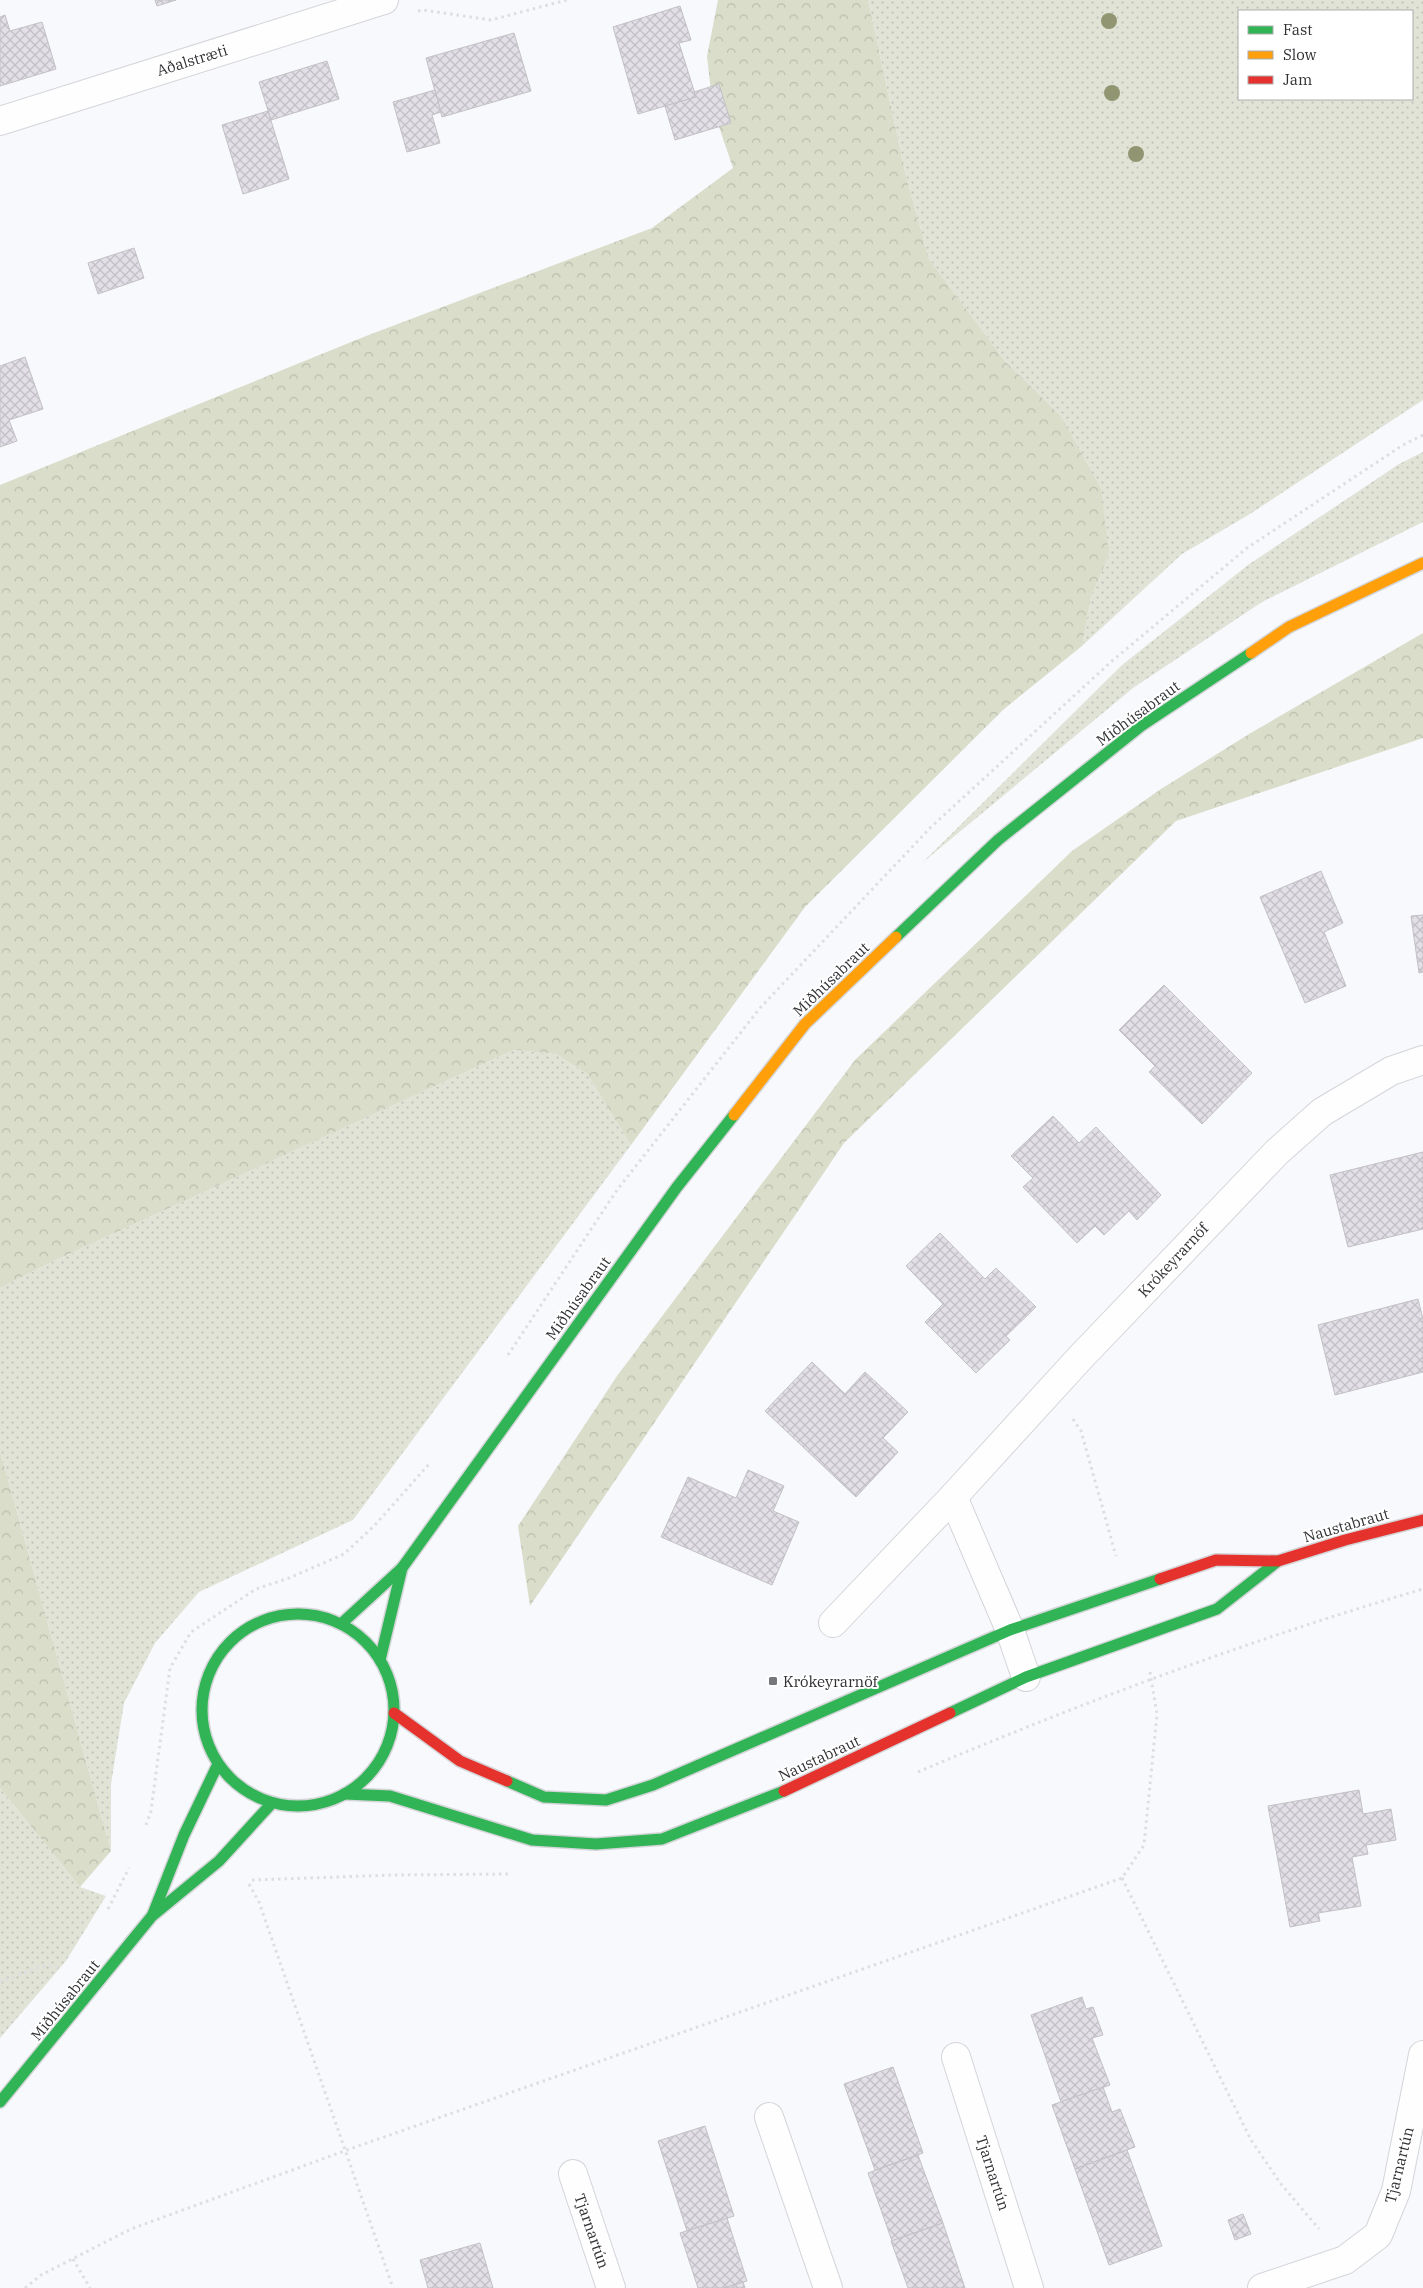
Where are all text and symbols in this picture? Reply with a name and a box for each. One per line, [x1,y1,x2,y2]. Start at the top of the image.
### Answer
legend [1238,10,1413,100]
text: Fast [1283,20,1313,39]
street label: Aðalstræti [154,40,230,80]
text: Slow [1283,45,1317,64]
text: Jam [1283,70,1312,89]
street label: Miðhúsabraut [1093,676,1183,750]
street label: Miðhúsabraut [789,938,873,1020]
street label: Krókeyrarnöf [1134,1218,1213,1301]
street label: Miðhúsabraut [541,1253,615,1343]
street label: Naustabraut [1301,1504,1391,1546]
place label: Krókeyrarnöf [783,1672,879,1691]
marker: Krókeyrarnöf [767,1675,779,1687]
street label: Naustabraut [775,1731,863,1785]
street label: Miðhúsabraut [27,1956,103,2044]
street label: Tjarnartún [1380,2125,1418,2205]
street label: Tjarnartún [972,2133,1014,2213]
street label: Tjarnartún [570,2191,614,2271]

